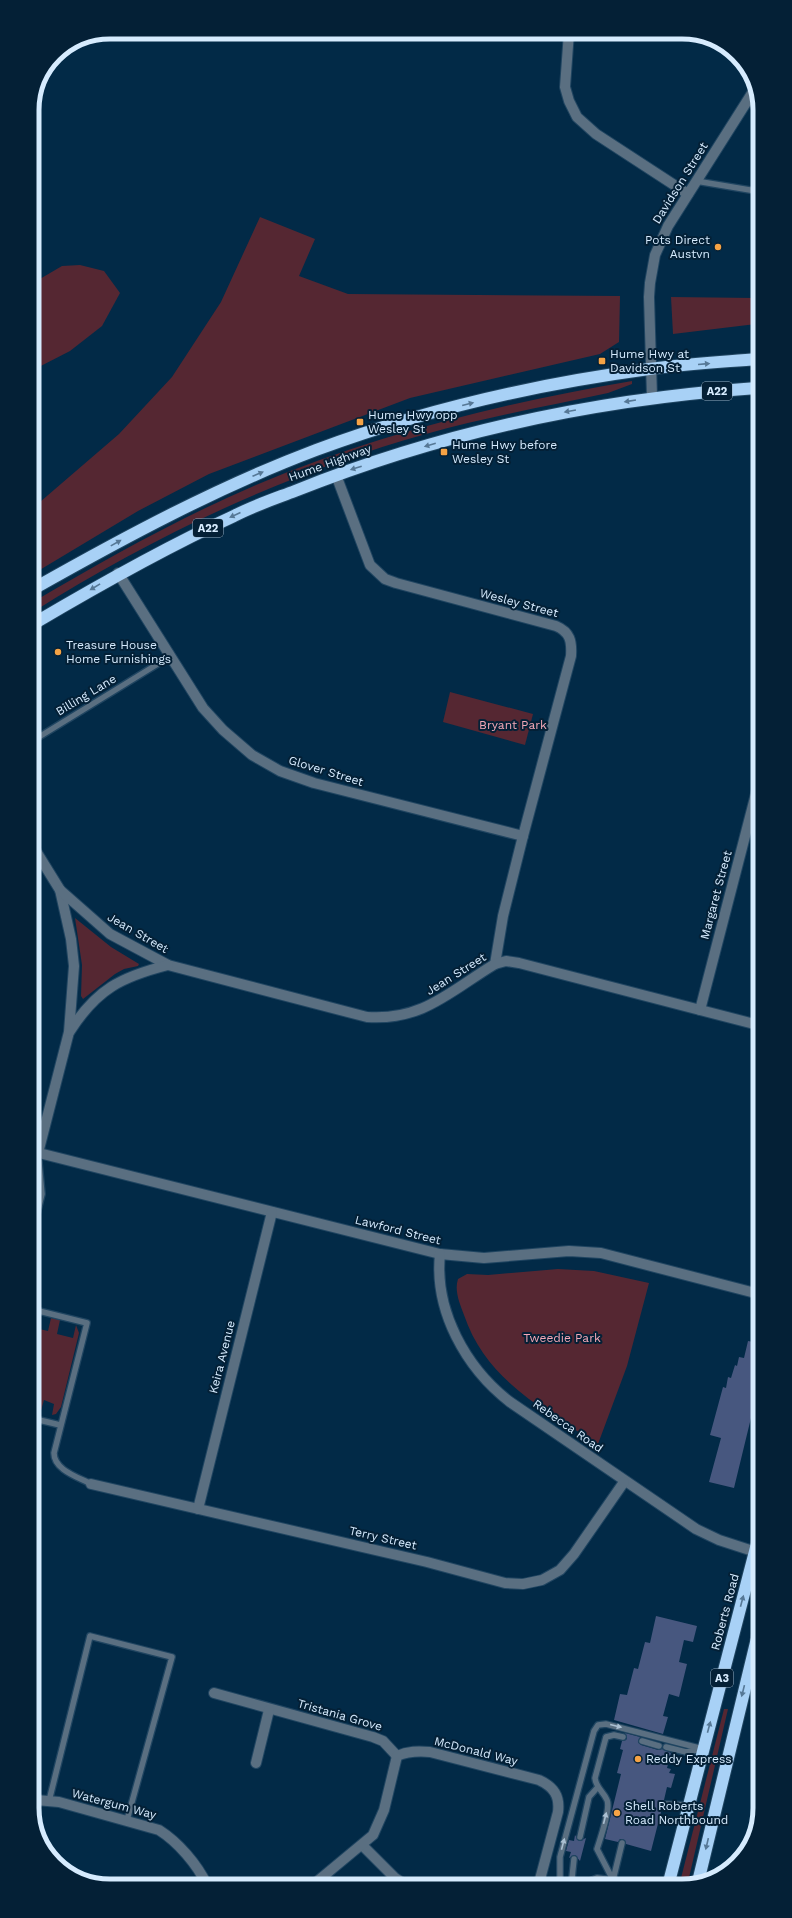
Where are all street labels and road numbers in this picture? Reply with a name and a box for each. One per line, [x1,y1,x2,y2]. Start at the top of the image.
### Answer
street label: Davidson Street [649,140,711,226]
road number: A22 [702,382,732,400]
street label: Hume Highway [287,441,374,484]
road number: A22 [193,519,223,537]
street label: Wesley Street [478,586,560,620]
street label: Billing Lane [53,672,119,718]
street label: Glover Street [287,753,365,789]
street label: Margaret Street [697,849,735,941]
street label: Jean Street [105,910,171,956]
street label: Jean Street [423,950,489,998]
street label: Lawford Street [354,1213,442,1247]
street label: Keira Avenue [206,1319,238,1395]
street label: Rebecca Road [530,1397,606,1455]
street label: Terry Street [348,1523,418,1553]
street label: Roberts Road [708,1572,742,1652]
road number: A3 [711,1669,733,1687]
street label: Tristania Grove [296,1696,384,1734]
street label: McDonald Way [433,1734,520,1768]
street label: Watergum Way [70,1786,159,1822]

